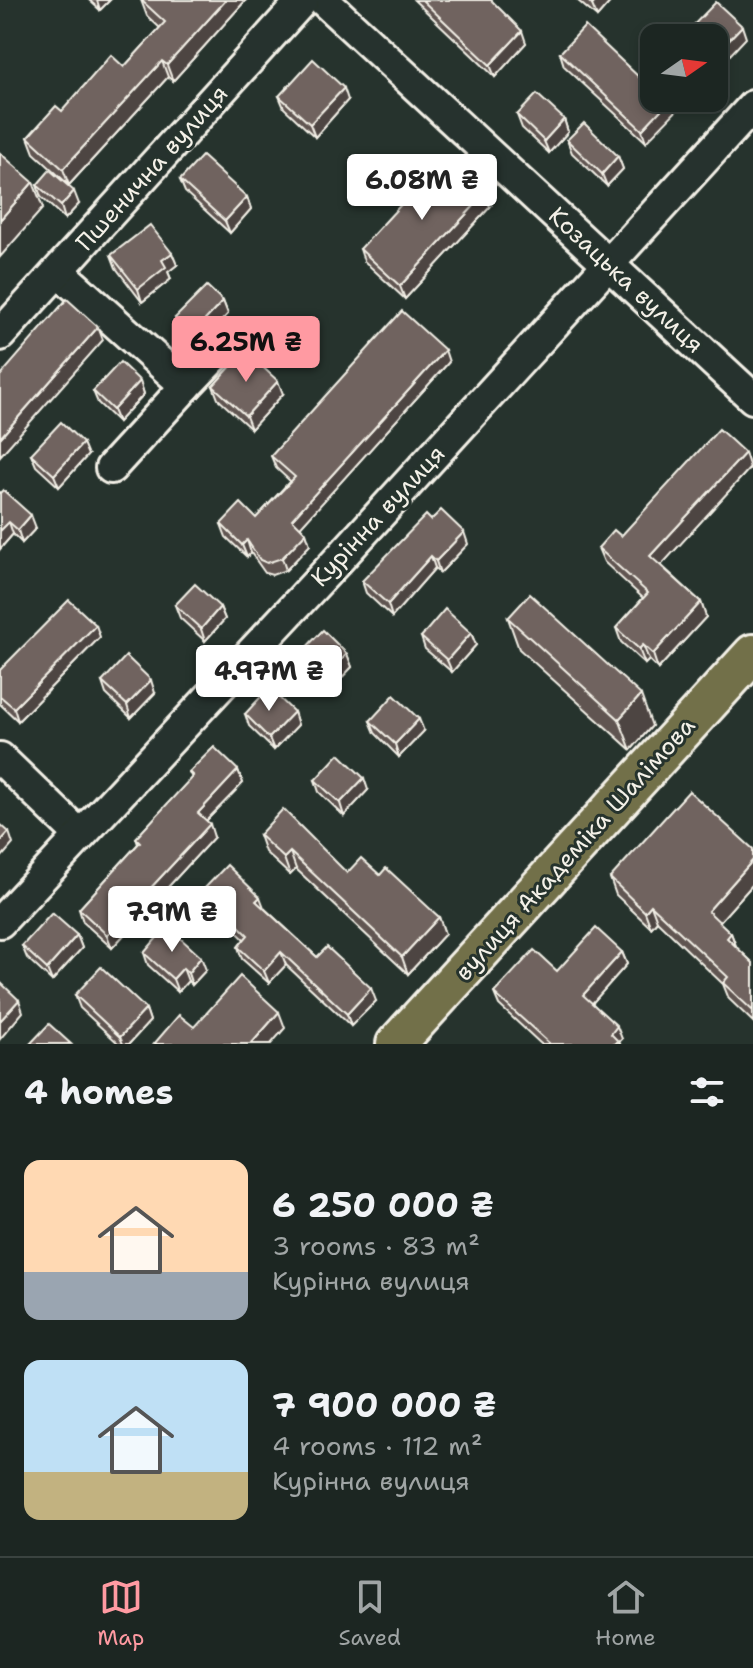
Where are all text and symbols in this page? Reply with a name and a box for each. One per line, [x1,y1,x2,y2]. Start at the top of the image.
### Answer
north arrow [640,24,728,112]
map controls [640,24,728,112]
street label: Пшенична вулиця [69,78,235,258]
pin: 6.08M ₴ [348,154,496,222]
text: 6.08M ₴ [365,162,479,197]
street label: Козацька вулиця [541,200,711,360]
pin: 6.25M ₴ [172,316,320,384]
text: 6.25M ₴ [190,324,302,359]
street label: Курінна вулиця [304,438,452,594]
pin: 4.97M ₴ [195,645,343,713]
text: 4.97M ₴ [214,653,324,688]
street label: вулиця Академіка Шалімова [448,710,702,988]
pin: 7.9M ₴ [107,886,237,954]
text: 7.9M ₴ [126,894,218,929]
text: 4 homes [24,1069,173,1115]
icon: filters [685,1070,729,1114]
text: 6 250 000 ₴ [272,1182,494,1228]
icon: home [88,1192,184,1288]
text: 3 rooms · 83 m² [272,1228,480,1263]
text: Курінна вулиця [272,1263,470,1298]
text: 7 900 000 ₴ [272,1382,496,1428]
icon: home [88,1392,184,1488]
text: 4 rooms · 112 m² [272,1428,483,1463]
text: Курінна вулиця [272,1463,470,1498]
tab: Map [97,1575,144,1652]
tab: Saved [339,1575,401,1652]
tab: Home [595,1575,656,1652]

